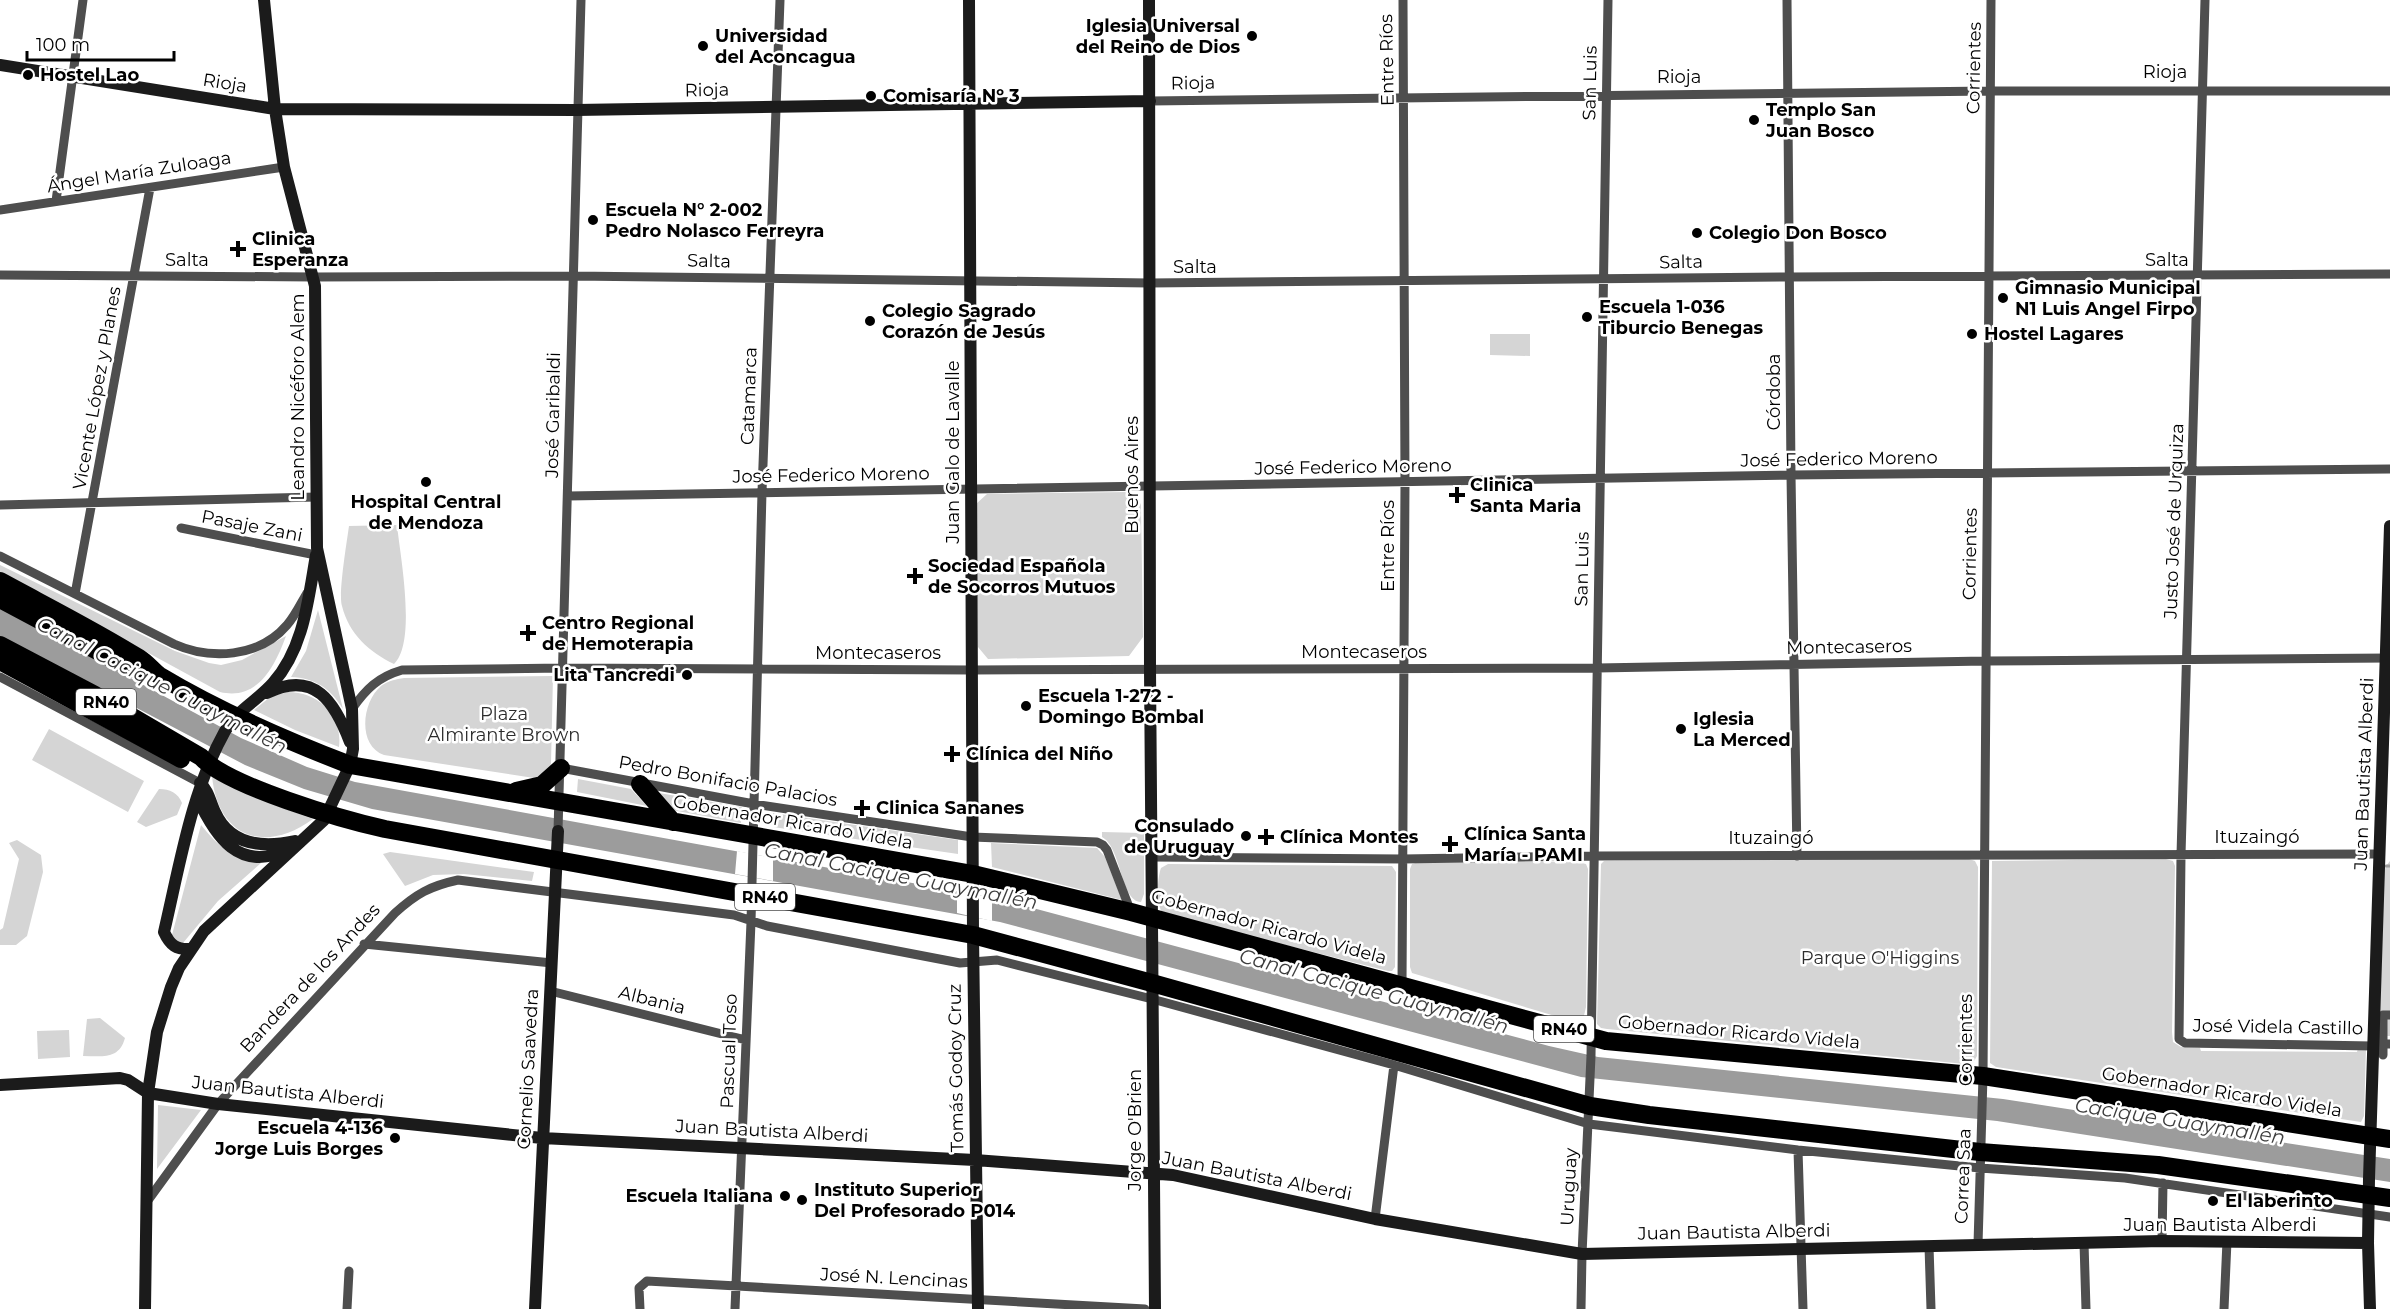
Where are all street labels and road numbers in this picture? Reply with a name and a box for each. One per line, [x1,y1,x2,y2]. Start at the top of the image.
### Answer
street label: Entre Ríos [1375,14,1399,106]
street label: Corrientes [1962,21,1986,114]
street label: San Luis [1578,45,1602,121]
street label: Rioja [2143,61,2187,83]
street label: Rioja [1657,66,1701,88]
street label: Rioja [201,69,249,97]
street label: Rioja [1170,72,1216,94]
street label: Rioja [684,79,730,101]
street label: Ángel María Zuloaga [45,147,233,197]
street label: Salta [165,249,209,271]
street label: Salta [2145,249,2189,271]
street label: Salta [687,250,731,272]
street label: Salta [1659,251,1703,273]
street label: Salta [1173,256,1217,278]
street label: Vicente López y Planes [68,284,126,491]
street label: Leandro Nicéforo Alem [287,293,309,501]
street label: Catamarca [736,347,762,445]
street label: José Garibaldi [541,352,565,479]
street label: Córdoba [1763,354,1785,430]
street label: Juan Galo de Lavalle [942,360,964,545]
street label: Buenos Aires [1121,416,1143,534]
street label: Justo José de Urquiza [2160,423,2188,620]
street label: José Federico Moreno [1739,446,1938,472]
street label: José Federico Moreno [1253,454,1452,480]
street label: José Federico Moreno [731,462,930,488]
street label: Entre Ríos [1377,500,1399,592]
street label: Pasaje Zani [200,505,304,547]
street label: Corrientes [1958,507,1982,600]
street label: San Luis [1570,531,1594,607]
street label: Montecaseros [1786,635,1912,659]
street label: Montecaseros [1301,641,1427,663]
street label: Montecaseros [815,642,941,664]
street label: Juan Bautista Alberdi [2350,677,2378,872]
road number: RN40 [76,689,136,715]
street label: Pedro Bonifacio Palacios [617,751,839,811]
street label: Gobernador Ricardo Videla [671,790,915,854]
street label: Ituzaingó [2214,826,2300,848]
street label: Ituzaingó [1728,827,1814,849]
road number: RN40 [735,884,795,910]
street label: Gobernador Ricardo Videla [1149,885,1389,969]
street label: Bandera de los Andes [235,899,385,1057]
street label: Albania [616,981,688,1019]
street label: Tomás Godoy Cruz [944,984,968,1152]
street label: Cornelio Saavedra [513,988,543,1150]
street label: Pascual Toso [716,993,742,1109]
street label: Corrientes [1955,994,1977,1086]
street label: Gobernador Ricardo Videla [1617,1010,1861,1054]
street label: José Videla Castillo [2192,1014,2363,1039]
road number: RN40 [1534,1016,1594,1042]
street label: Gobernador Ricardo Videla [2100,1062,2344,1122]
street label: Jorge O'Brien [1124,1069,1146,1192]
street label: Juan Bautista Alberdi [190,1071,385,1113]
street label: Juan Bautista Alberdi [674,1115,869,1147]
street label: Correa Saa [1950,1128,1976,1224]
street label: Juan Bautista Alberdi [1159,1147,1354,1205]
street label: Uruguay [1556,1147,1582,1227]
street label: Juan Bautista Alberdi [2123,1214,2316,1236]
street label: Juan Bautista Alberdi [1636,1219,1831,1245]
street label: José N. Lencinas [819,1263,969,1293]

